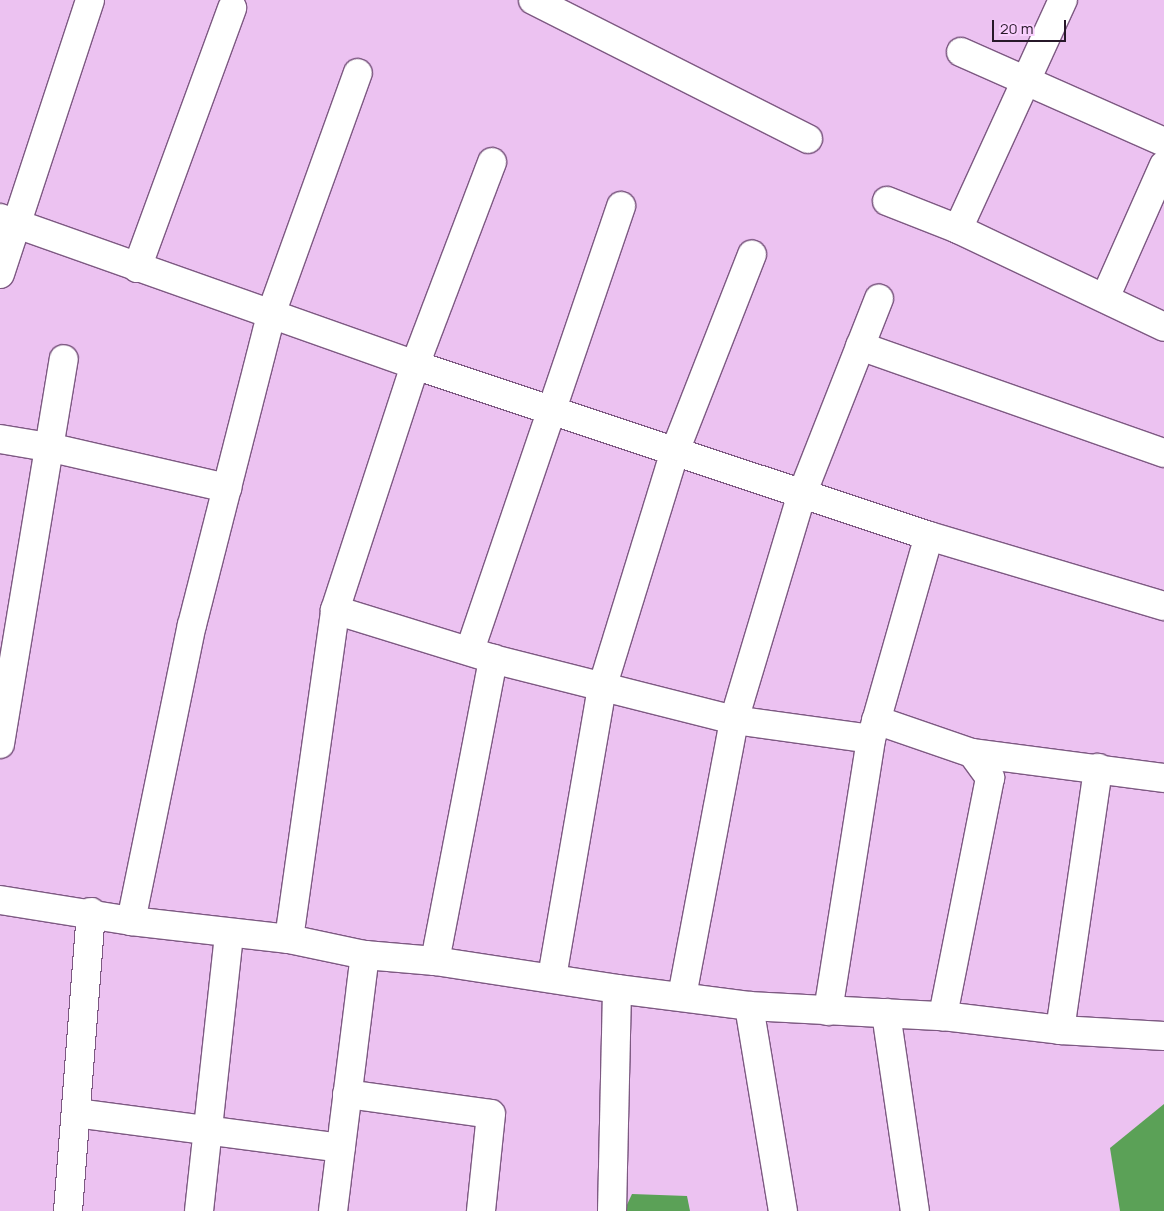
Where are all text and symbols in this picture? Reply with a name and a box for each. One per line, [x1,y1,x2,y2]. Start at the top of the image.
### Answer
scale bar [994,10,1068,42]
text: 20 m [1000,18,1033,39]

